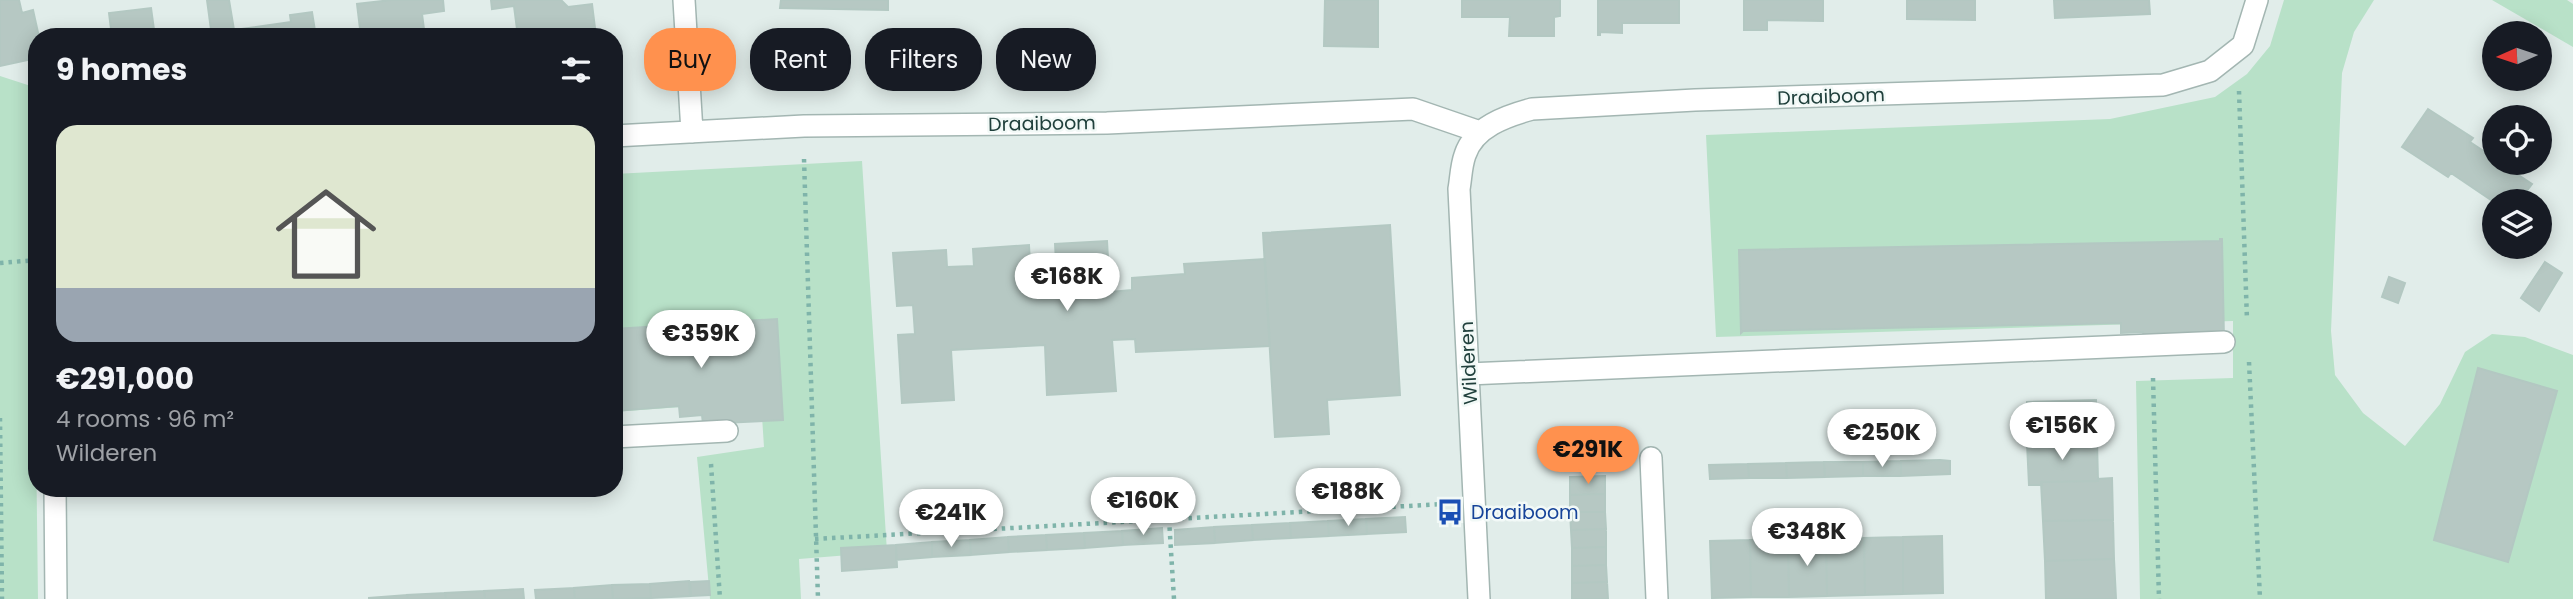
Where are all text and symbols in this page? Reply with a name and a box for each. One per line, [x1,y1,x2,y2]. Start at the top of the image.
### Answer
north arrow [2482,21,2552,91]
map controls [2482,21,2552,259]
chip: Buy [644,28,736,91]
chip: Rent [750,28,851,91]
chip: Filters [865,28,982,91]
chip: New [996,28,1096,91]
text: 9 homes [56,48,187,91]
icon: filters [557,51,595,89]
street label: Draaiboom [1777,81,1885,112]
button: locate [2482,105,2552,175]
street label: Draaiboom [988,109,1096,138]
icon: home [263,171,389,297]
button: layers [2482,189,2552,259]
pin: €168K [1018,254,1116,313]
text: €168K [1031,260,1103,292]
pin: €359K [652,310,750,370]
text: €359K [662,317,740,349]
street label: Wilderen [1453,321,1484,405]
text: €291,000 [56,357,194,400]
pin: €156K [2013,402,2111,462]
text: 4 rooms · 96 m² [56,403,234,435]
text: €156K [2026,409,2098,441]
pin: €250K [1833,410,1931,469]
text: €250K [1843,416,1921,448]
pin: €291K [1539,426,1637,486]
text: €291K [1553,433,1623,465]
text: Wilderen [56,437,157,469]
pin: €188K [1299,468,1397,528]
text: €188K [1312,475,1384,507]
pin: €160K [1094,477,1192,537]
text: €160K [1107,484,1179,516]
pin: €241K [902,490,1000,549]
text: €241K [915,496,987,528]
bus stop icon: Draaiboom [1435,497,1465,527]
place label: Draaiboom [1471,499,1579,526]
pin: €348K [1758,508,1856,568]
text: €348K [1768,515,1846,547]

